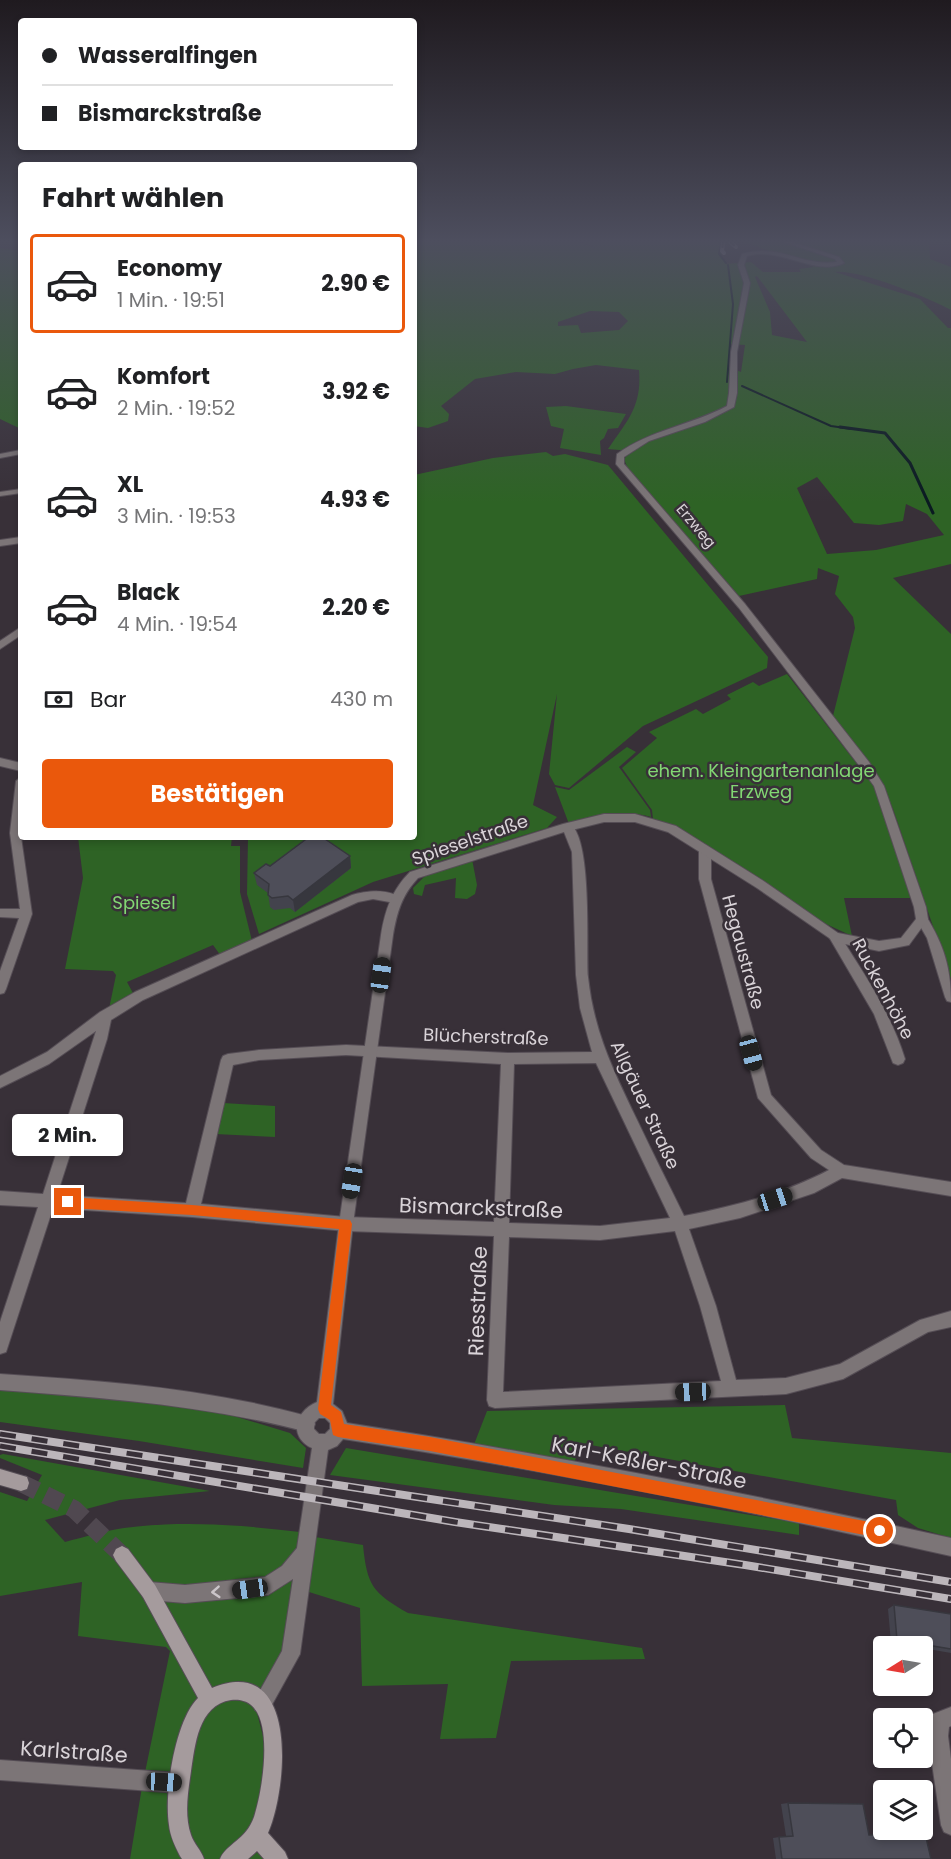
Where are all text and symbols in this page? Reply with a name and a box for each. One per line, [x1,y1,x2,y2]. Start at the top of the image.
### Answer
text: Wasseralfingen [78,40,258,71]
text: Bismarckstraße [78,98,262,129]
text: Fahrt wählen [42,179,224,216]
text: Economy [117,253,222,284]
icon: car [45,257,99,311]
text: 2.90 € [321,268,390,299]
text: 1 Min. · 19:51 [117,286,225,314]
text: Komfort [117,361,210,392]
icon: car [45,365,99,419]
text: 3.92 € [322,376,390,407]
text: 2 Min. · 19:52 [117,394,235,422]
text: XL [117,469,143,500]
icon: car [45,473,99,527]
text: 4.93 € [320,484,390,515]
street label: Erzweg [672,499,721,552]
text: 3 Min. · 19:53 [117,502,236,530]
text: Black [117,577,180,608]
icon: car [45,581,99,635]
text: 2.20 € [322,592,390,623]
text: 4 Min. · 19:54 [117,610,237,638]
icon: cash [42,683,75,716]
text: Bar [90,684,127,715]
text: 430 m [330,685,393,713]
park label: ehem. Kleingartenanlage Erzweg [647,758,875,804]
button: Bestätigen [42,759,393,828]
street label: Spieselstraße [408,808,531,871]
park label: Spiesel [112,890,176,915]
street label: Hegaustraße [716,892,771,1012]
street label: Ruckenhöhe [846,934,921,1044]
car [370,956,392,994]
street label: Blücherstraße [423,1022,549,1051]
car [738,1033,764,1073]
street label: Allgäuer Straße [605,1037,686,1173]
callout: 2 Min. [13,1115,124,1157]
text: 2 Min. [38,1121,97,1149]
car [340,1162,364,1200]
car [755,1185,795,1213]
route end [54,1188,81,1215]
street label: Bismarckstraße [398,1190,564,1225]
street label: Riesstraße [461,1246,494,1356]
car [675,1382,711,1402]
street label: Karl-Keßler-Straße [549,1429,749,1496]
route start [866,1517,893,1544]
car [231,1578,269,1600]
one-way arrow [212,1586,221,1599]
north arrow [873,1636,933,1696]
map controls [873,1636,933,1840]
button: locate [873,1708,933,1768]
street label: Karlstraße [19,1733,129,1770]
car [146,1772,182,1792]
button: layers [873,1780,933,1840]

